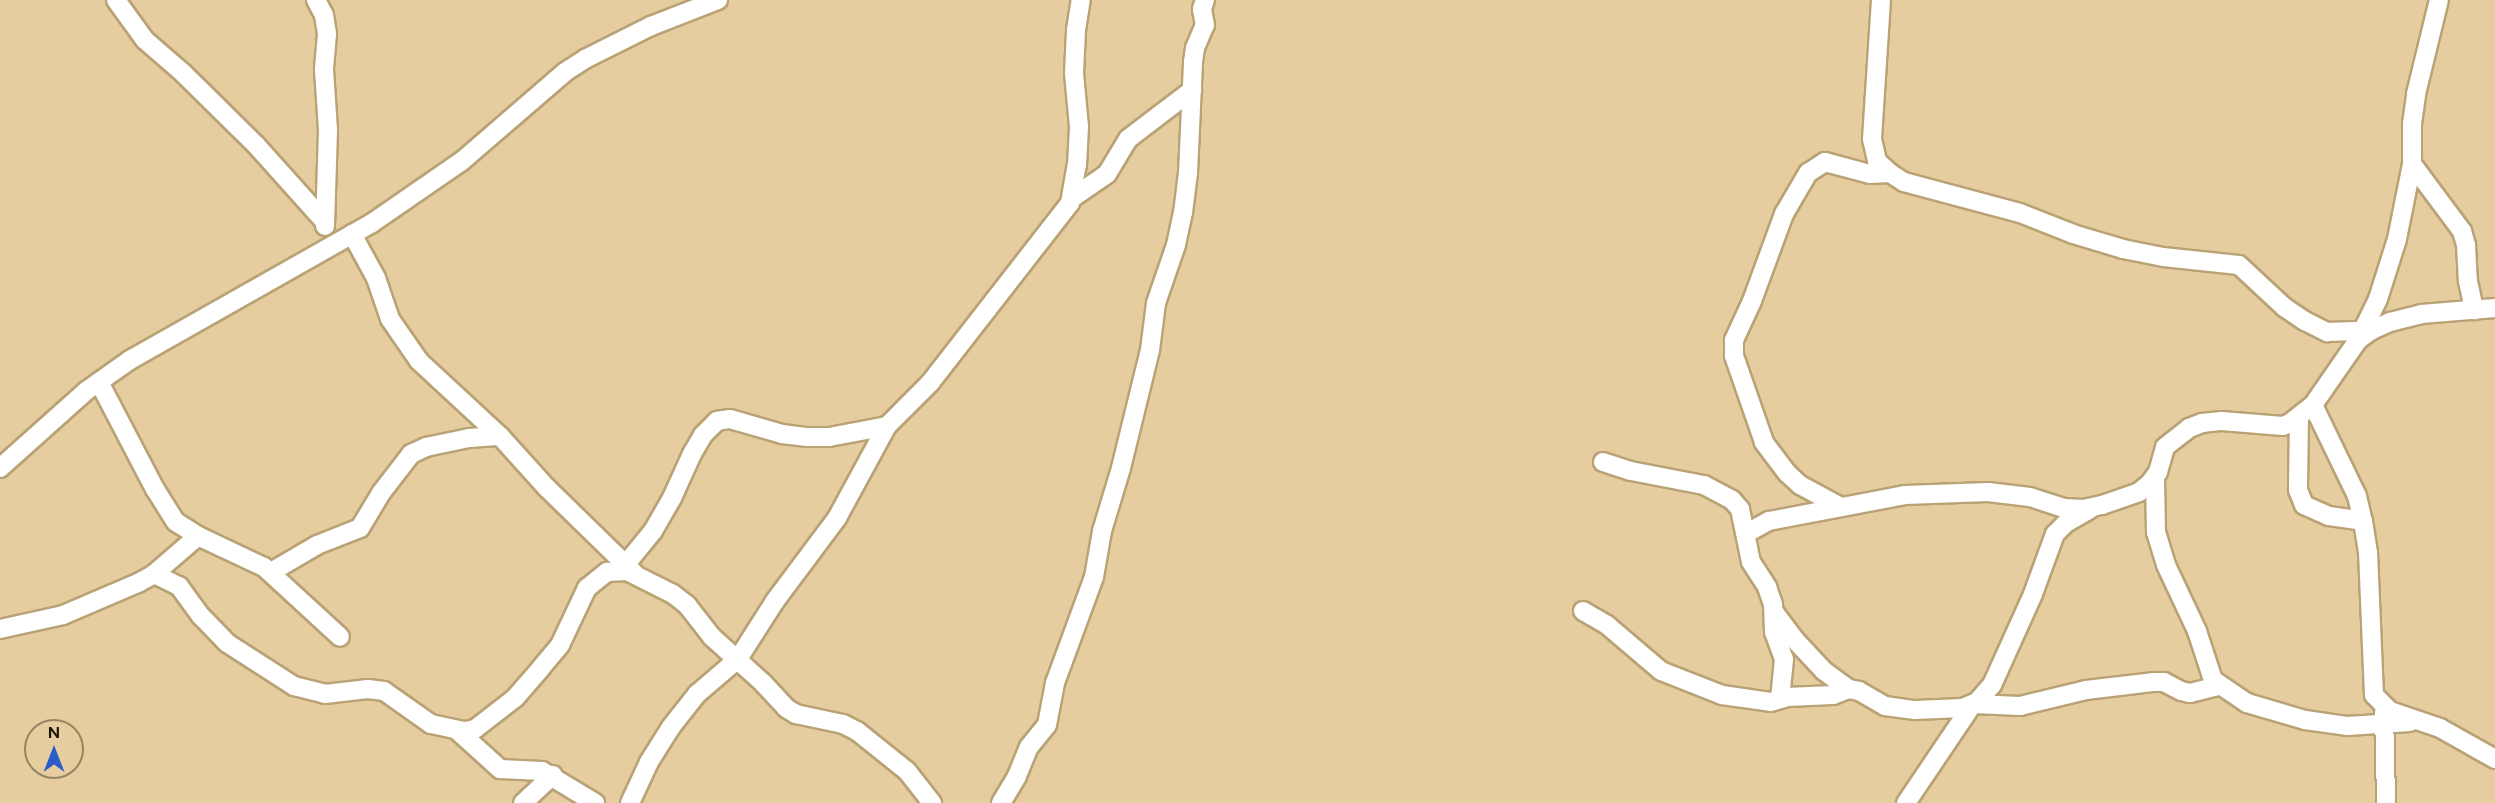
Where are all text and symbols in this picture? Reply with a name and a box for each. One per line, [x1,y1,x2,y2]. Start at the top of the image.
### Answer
north arrow [24,719,84,779]
text: N [48,723,60,742]

